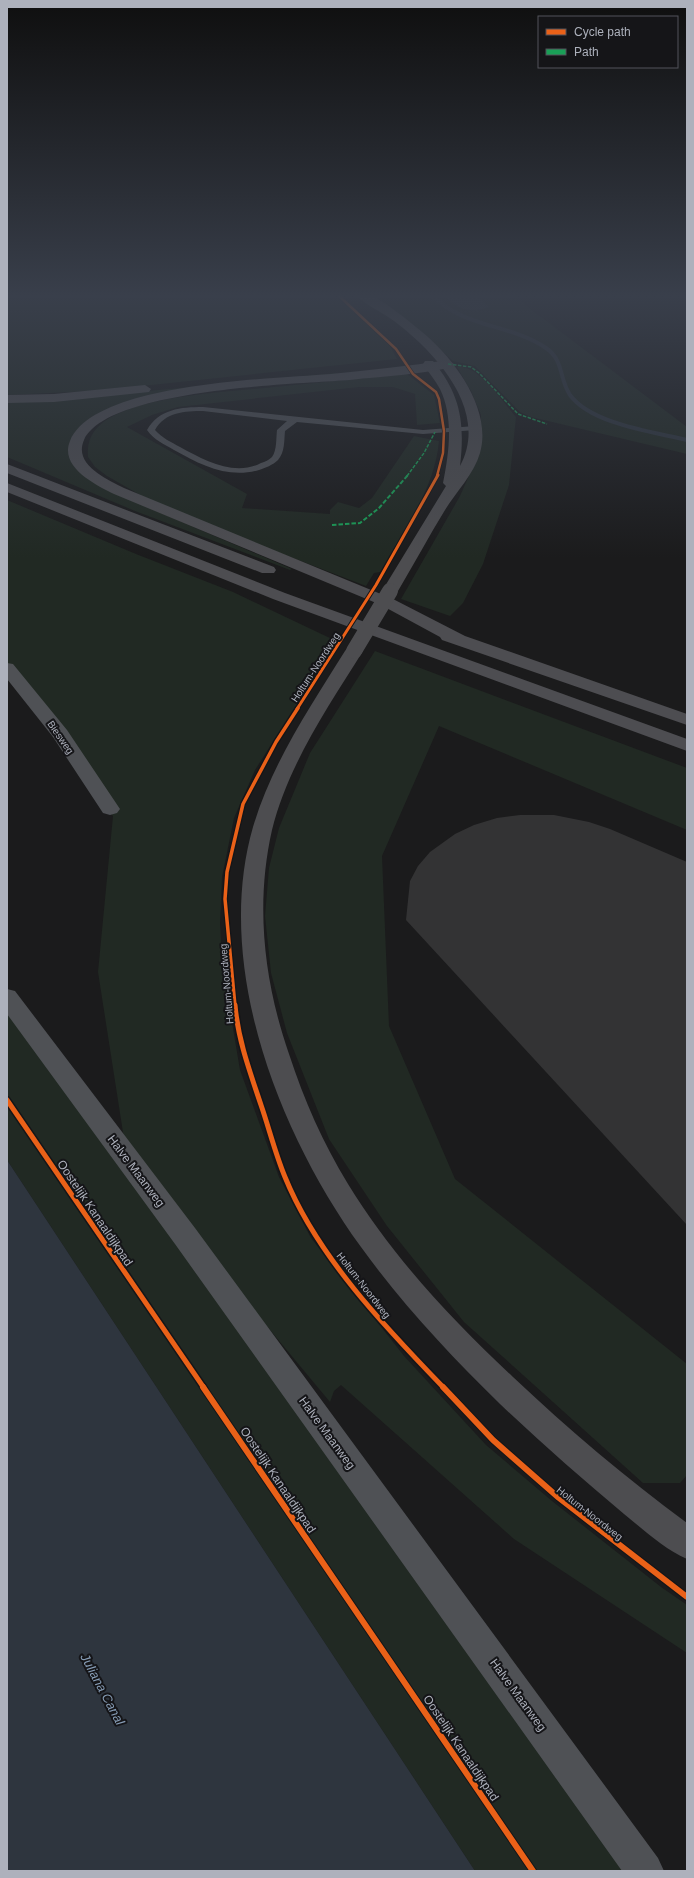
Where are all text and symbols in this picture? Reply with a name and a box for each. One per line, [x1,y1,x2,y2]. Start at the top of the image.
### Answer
legend [538,16,678,68]
text: Cycle path [574,25,631,39]
text: Path [574,45,599,59]
street label: Holtum-Noordweg [289,630,342,704]
street label: Biesweg [45,719,76,756]
street label: Holtum-Noordweg [218,943,235,1025]
street label: Halve Maanweg [105,1132,167,1210]
street label: Oostelijk Kanaaldijkpad [54,1157,136,1269]
street label: Holtum-Noordweg [334,1250,393,1320]
street label: Halve Maanweg [296,1394,358,1472]
street label: Oostelijk Kanaaldijkpad [237,1424,319,1536]
street label: Holtum-Noordweg [555,1484,625,1543]
water label: Juliana Canal [77,1650,128,1729]
street label: Halve Maanweg [487,1656,549,1734]
street label: Oostelijk Kanaaldijkpad [420,1692,502,1804]

